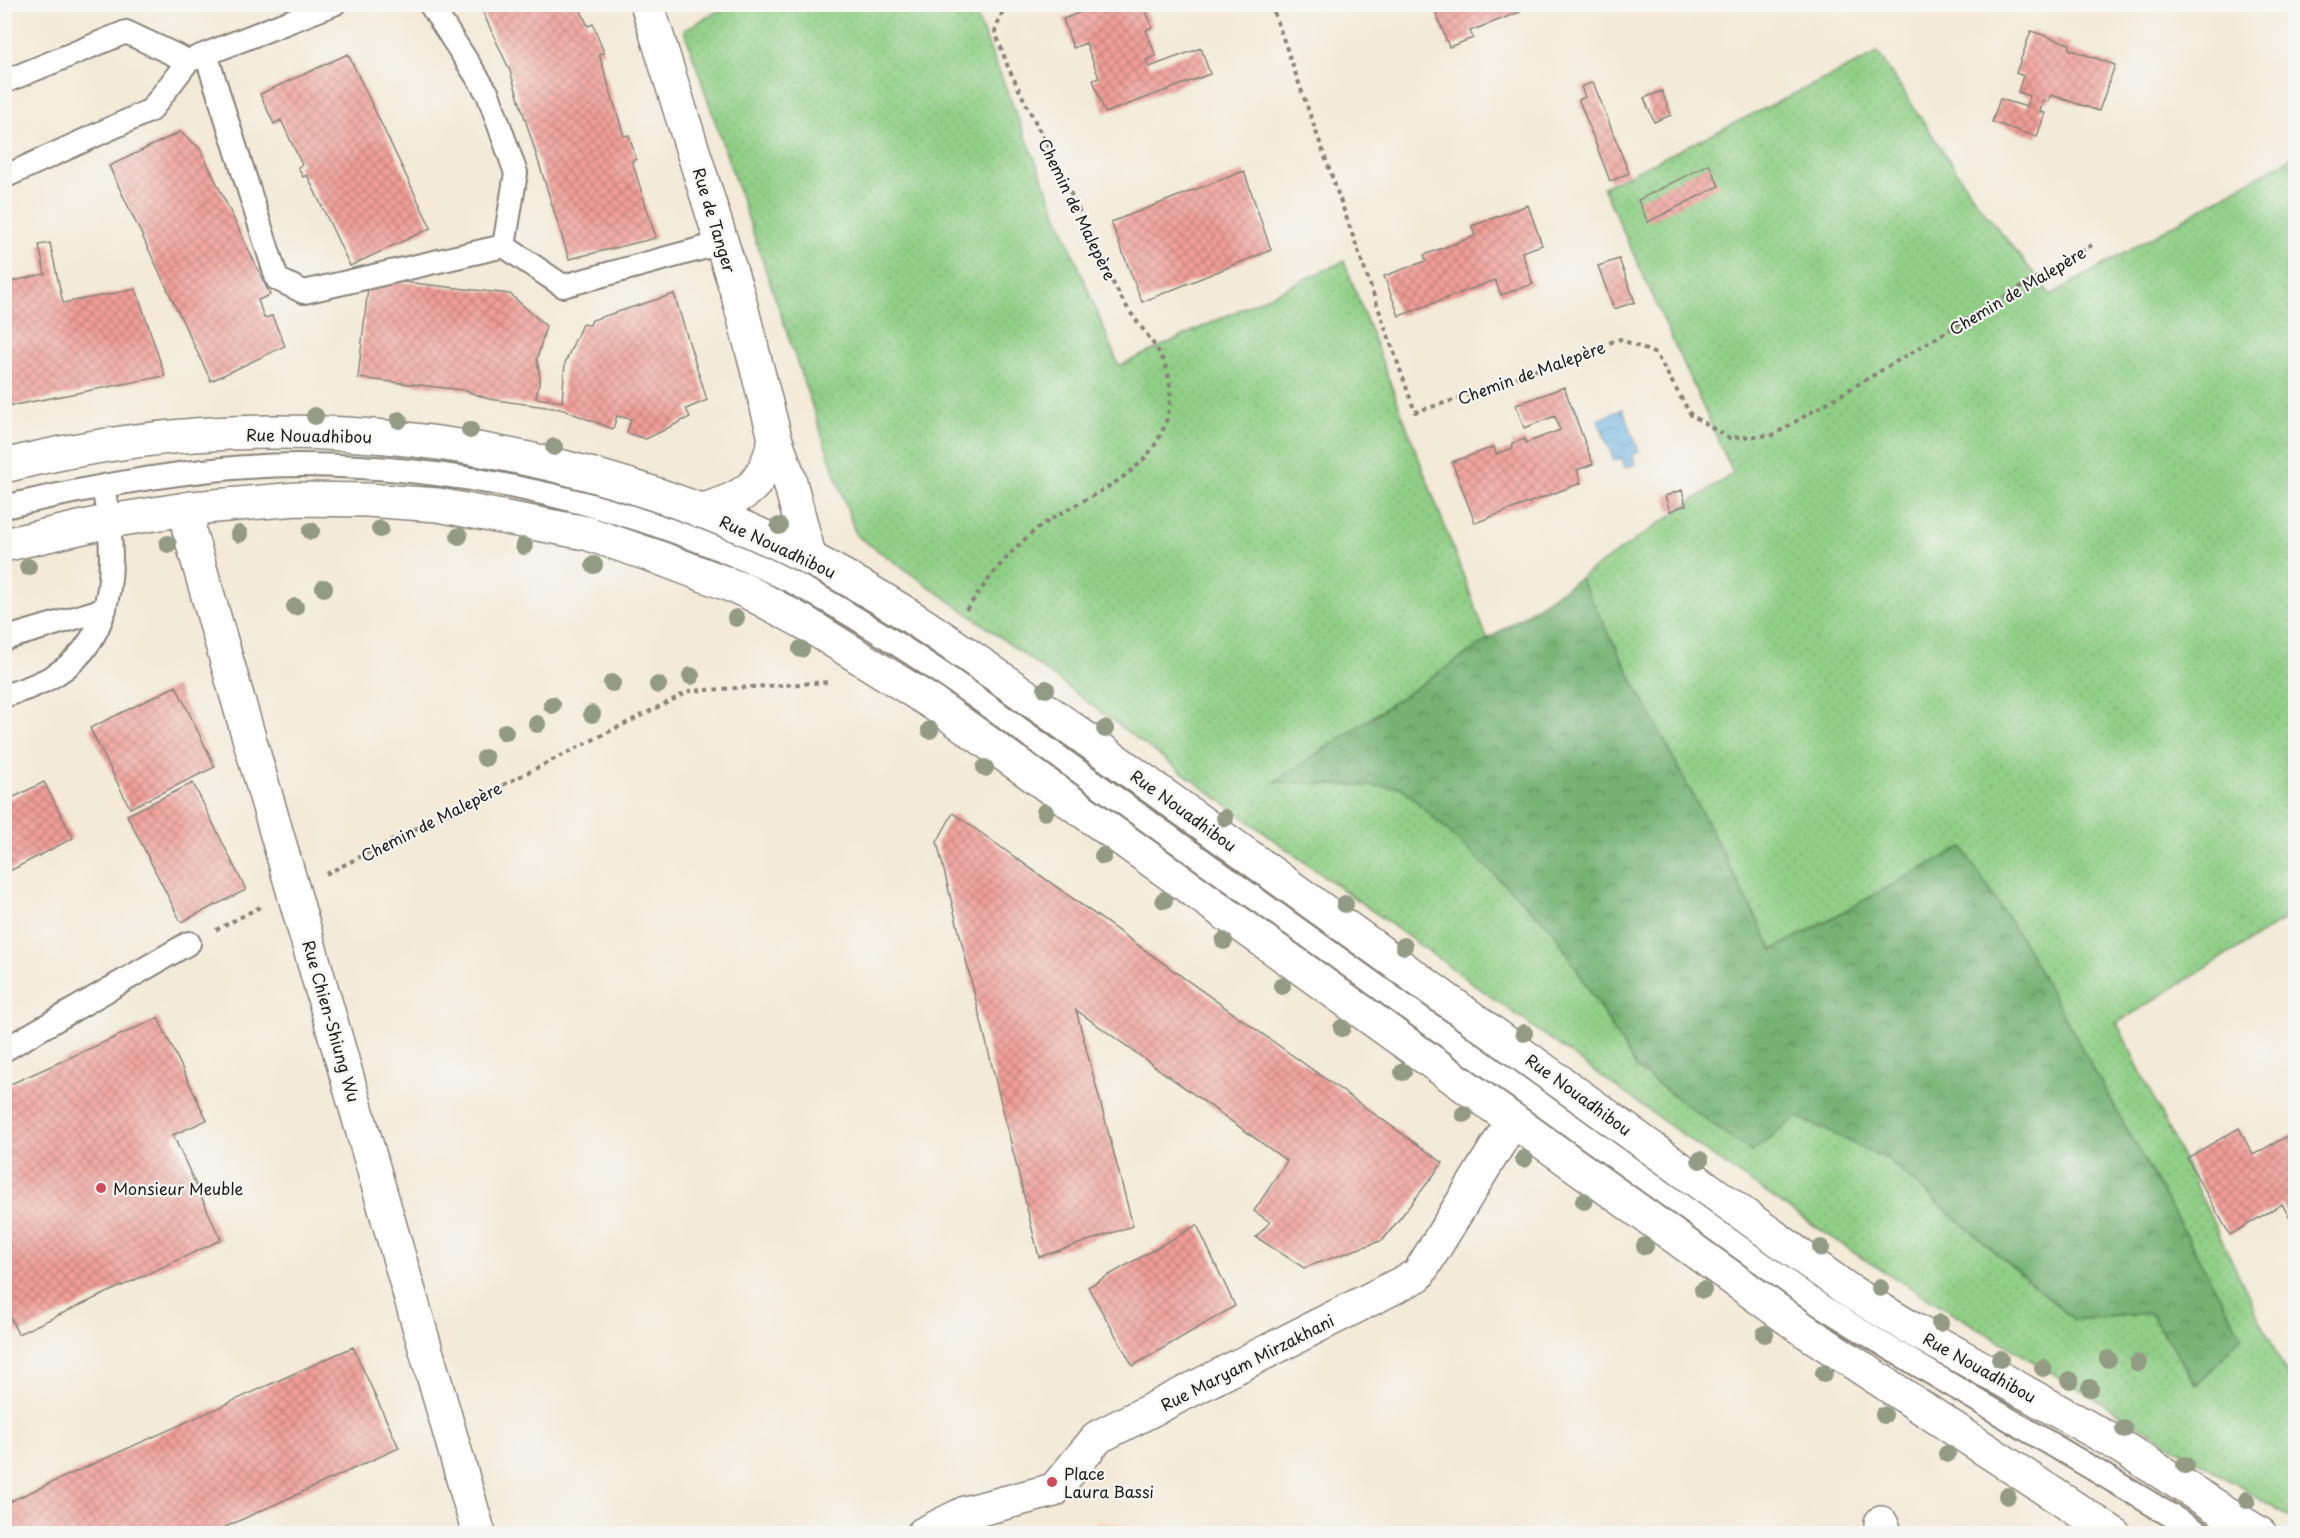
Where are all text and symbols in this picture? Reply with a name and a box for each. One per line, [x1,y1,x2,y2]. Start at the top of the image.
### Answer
street label: Chemin de Malepère [1033,134,1123,284]
street label: Rue de Tanger [688,164,742,276]
street label: Chemin de Malepère [1944,240,2090,340]
street label: Chemin de Malepère [1454,334,1608,410]
street label: Rue Nouadhibou [246,422,372,448]
street label: Rue Nouadhibou [716,509,840,583]
street label: Rue Nouadhibou [1126,763,1242,857]
street label: Chemin de Malepère [356,775,506,867]
street label: Rue Chien-Shiung Wu [297,937,367,1105]
street label: Rue Nouadhibou [1521,1047,1637,1141]
place label: Monsieur Meuble [113,1176,243,1200]
marker: Monsieur Meuble [94,1181,108,1195]
street label: Rue Maryam Mirzakhani [1156,1308,1338,1416]
street label: Rue Nouadhibou [1919,1326,2041,1408]
place label: Place Laura Bassi [1064,1461,1154,1503]
marker: Place Laura Bassi [1045,1475,1059,1489]

